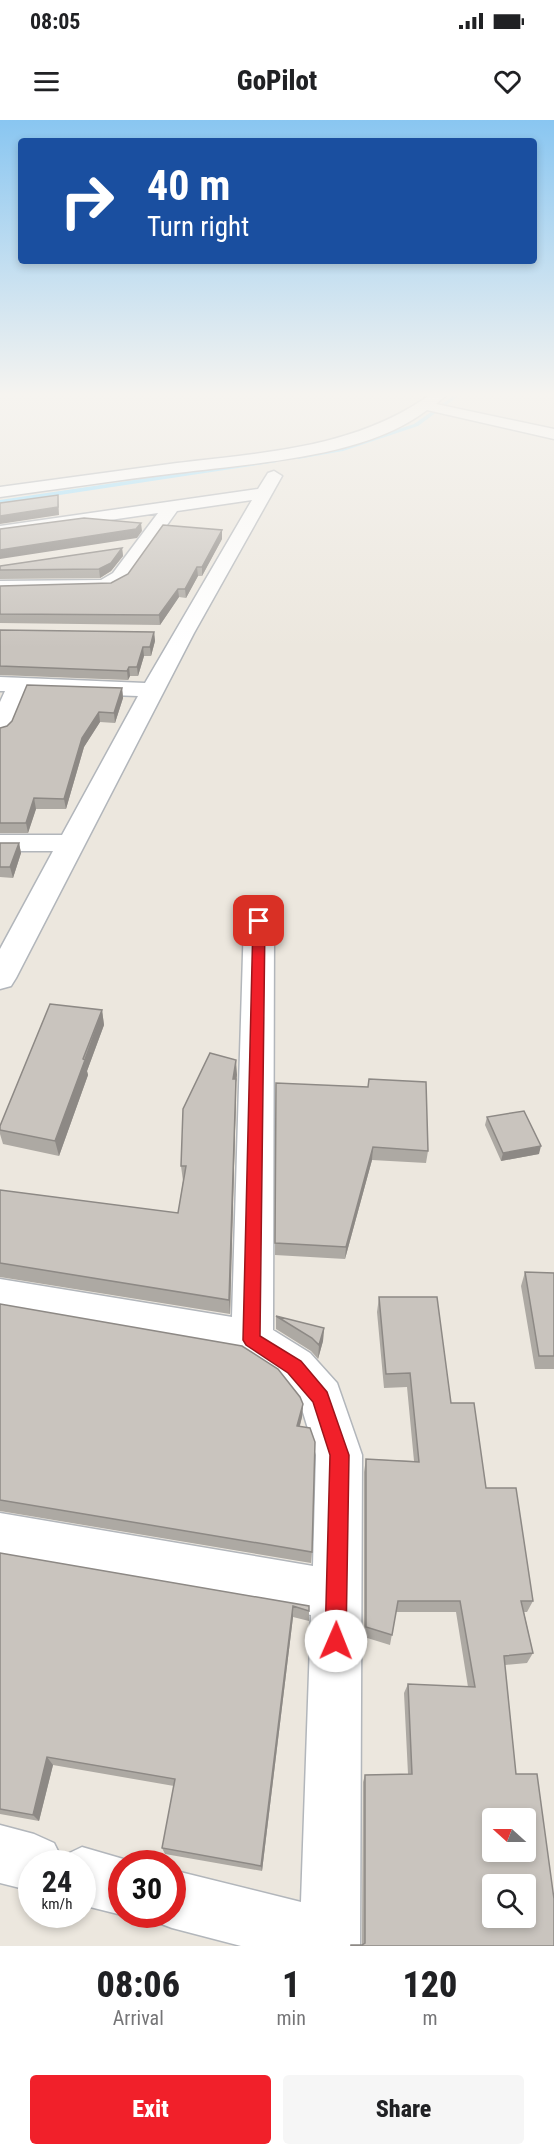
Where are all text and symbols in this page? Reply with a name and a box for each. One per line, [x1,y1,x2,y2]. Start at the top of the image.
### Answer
text: 08:05 [30,9,81,34]
icon: menu [30,65,63,98]
text: GoPilot [237,65,317,97]
icon: heart [491,65,524,98]
text: 40 m [147,161,230,210]
icon: right [48,162,126,240]
text: Turn right [147,211,249,243]
pin [233,895,284,946]
icon: arrive [242,904,275,937]
position arrow [304,1609,368,1673]
north arrow [482,1808,536,1862]
map controls [482,1808,536,1928]
speed limit sign: 30 [108,1850,186,1928]
text: 24 [42,1864,72,1899]
button: search [482,1874,536,1928]
text: km/h [42,1895,72,1913]
text: 08:06 [97,1964,180,2006]
text: 1 [282,1964,300,2006]
text: 120 [402,1964,457,2006]
text: Arrival [113,2006,164,2030]
text: min [277,2006,306,2030]
text: m [422,2006,437,2030]
button: Exit [30,2075,271,2144]
button: Share [283,2075,524,2144]

